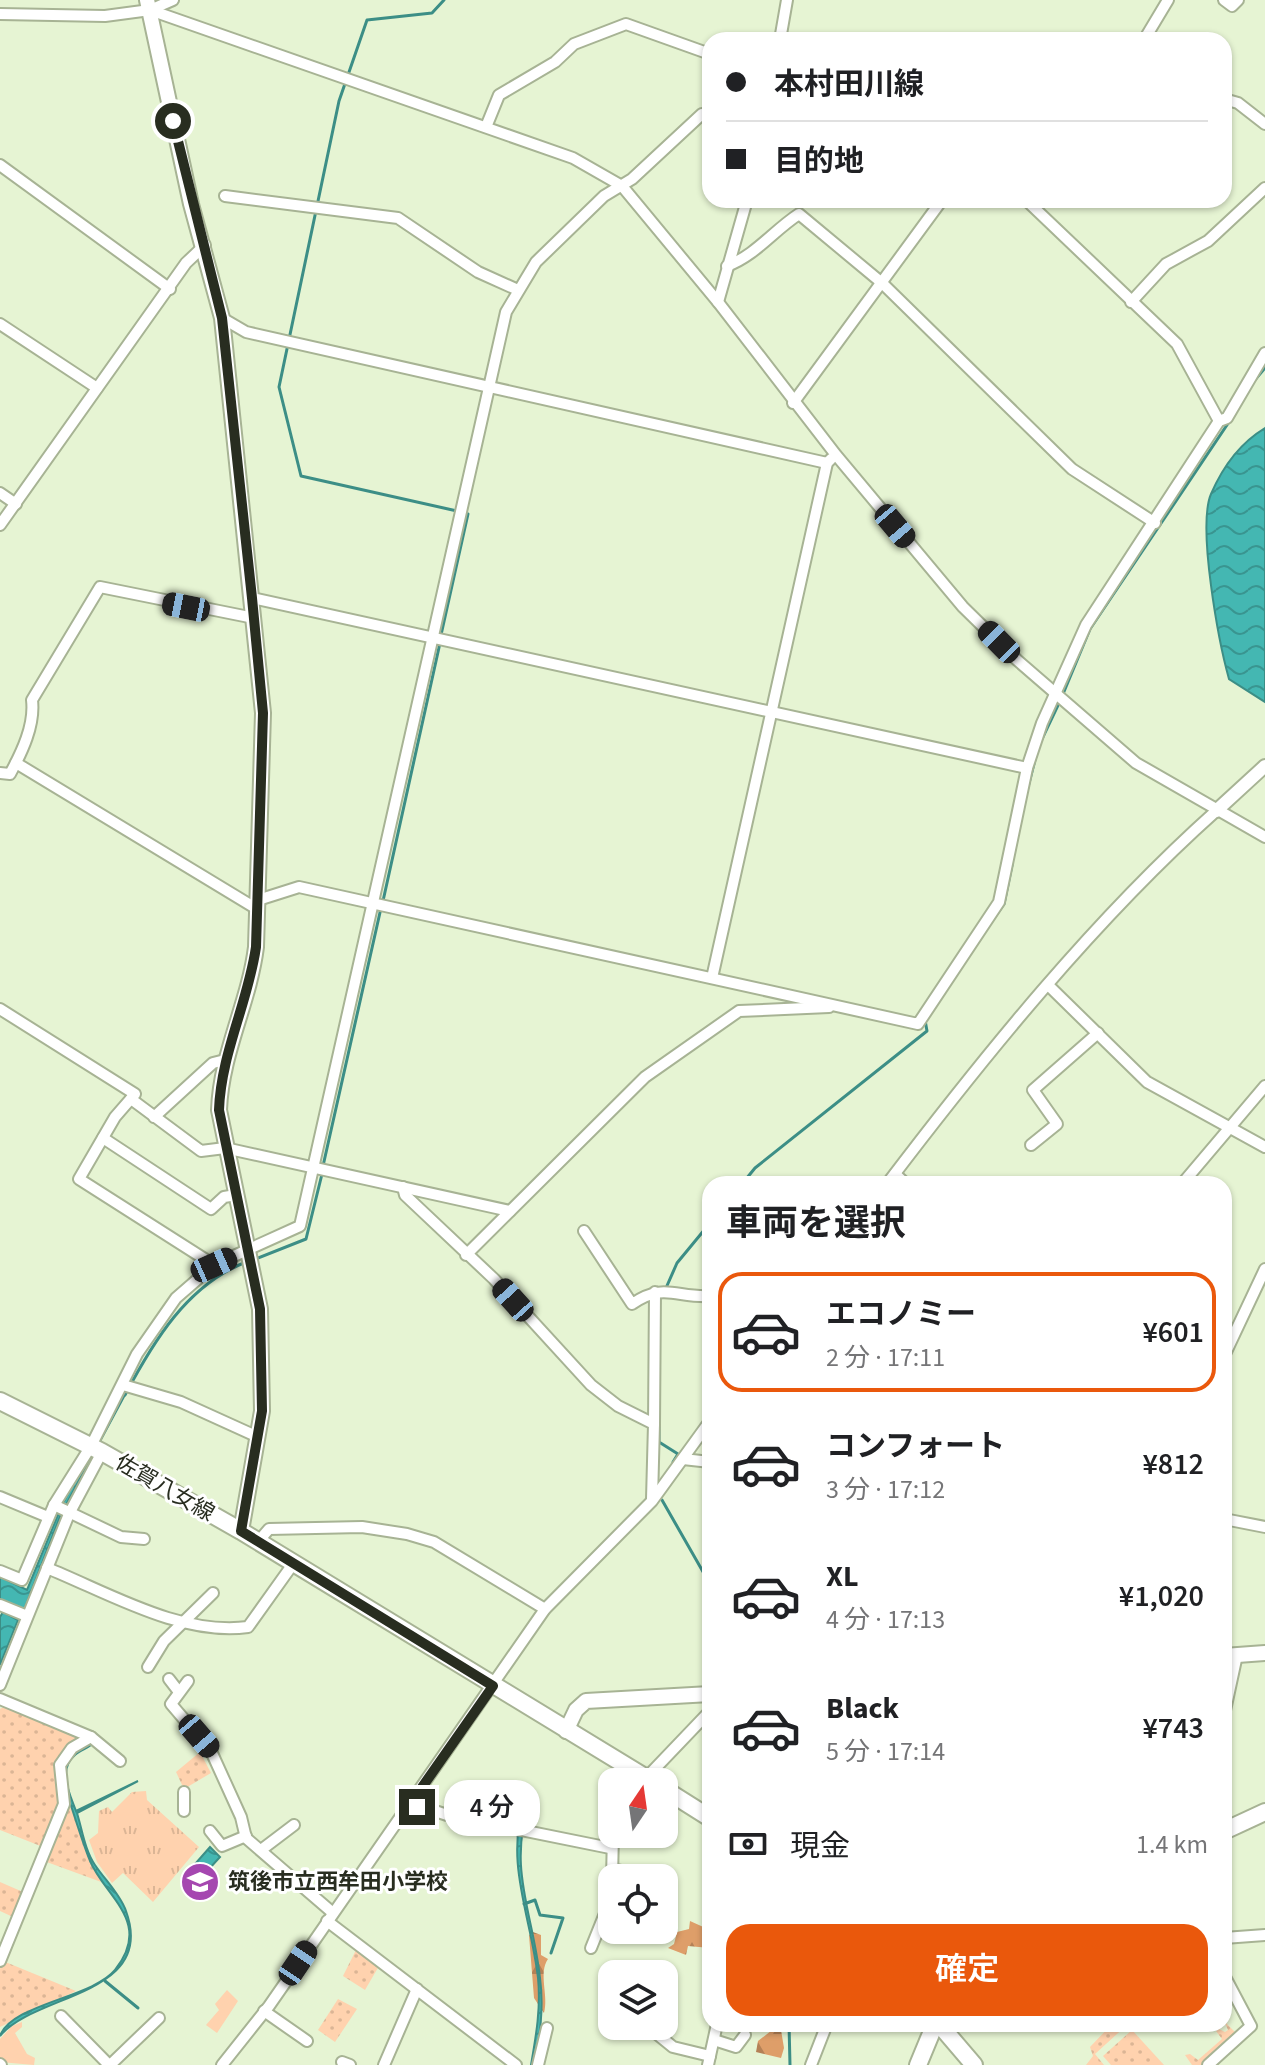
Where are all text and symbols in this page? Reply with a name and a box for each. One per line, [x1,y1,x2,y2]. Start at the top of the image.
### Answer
text: 本村田川線 [774,63,924,106]
route start [155,103,191,139]
text: 目的地 [774,140,864,183]
car [870,500,920,552]
car [160,591,212,623]
car [974,617,1024,667]
text: 車両を選択 [726,1198,906,1249]
car [187,1244,241,1286]
car [488,1274,538,1326]
text: エコノミー [826,1293,976,1336]
icon: car [730,1296,802,1368]
text: ¥601 [1142,1311,1204,1354]
text: 2 分 · 17:11 [826,1339,945,1376]
text: コンフォート [826,1425,1005,1468]
icon: car [730,1428,802,1500]
text: ¥812 [1142,1443,1204,1486]
street label: 佐賀八女線 [109,1447,221,1529]
text: 3 分 · 17:12 [826,1471,945,1508]
text: XL [826,1555,859,1598]
icon: car [730,1560,802,1632]
text: ¥1,020 [1119,1575,1204,1618]
text: 4 分 · 17:13 [826,1601,945,1638]
text: Black [826,1687,899,1730]
icon: car [730,1692,802,1764]
text: ¥743 [1142,1707,1204,1750]
car [174,1710,224,1762]
text: 5 分 · 17:14 [826,1733,945,1770]
north arrow [598,1768,678,1848]
map controls [598,1768,678,2040]
callout: 4 分 [445,1779,541,1835]
route end [399,1789,435,1825]
text: 4 分 [470,1789,514,1826]
icon: cash [726,1822,770,1866]
text: 現金 [790,1825,850,1868]
text: 1.4 km [1136,1826,1208,1863]
school or university icon: 筑後市立西牟田小学校 [179,1861,221,1903]
button: locate [598,1864,678,1944]
place label: 筑後市立西牟田小学校 [228,1866,448,1898]
button: 確定 [726,1924,1208,2016]
car [275,1936,321,1990]
button: layers [598,1960,678,2040]

